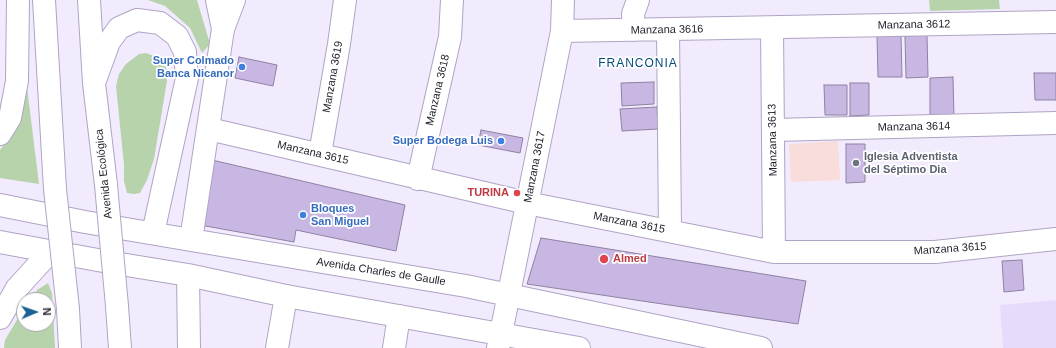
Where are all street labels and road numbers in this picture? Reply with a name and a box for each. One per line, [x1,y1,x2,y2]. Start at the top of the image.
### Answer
street label: Manzana 3612 [878,18,950,32]
street label: Manzana 3616 [631,23,703,37]
street label: Manzana 3619 [320,40,346,114]
street label: Manzana 3618 [423,53,453,127]
street label: Manzana 3613 [766,104,780,176]
street label: Manzana 3614 [878,120,950,134]
street label: Avenida Ecológica [93,128,115,220]
street label: Manzana 3617 [522,130,548,204]
street label: Manzana 3615 [276,138,350,168]
street label: Manzana 3615 [592,210,666,236]
street label: Manzana 3615 [913,240,987,258]
street label: Avenida Charles de Gaulle [315,255,447,289]

